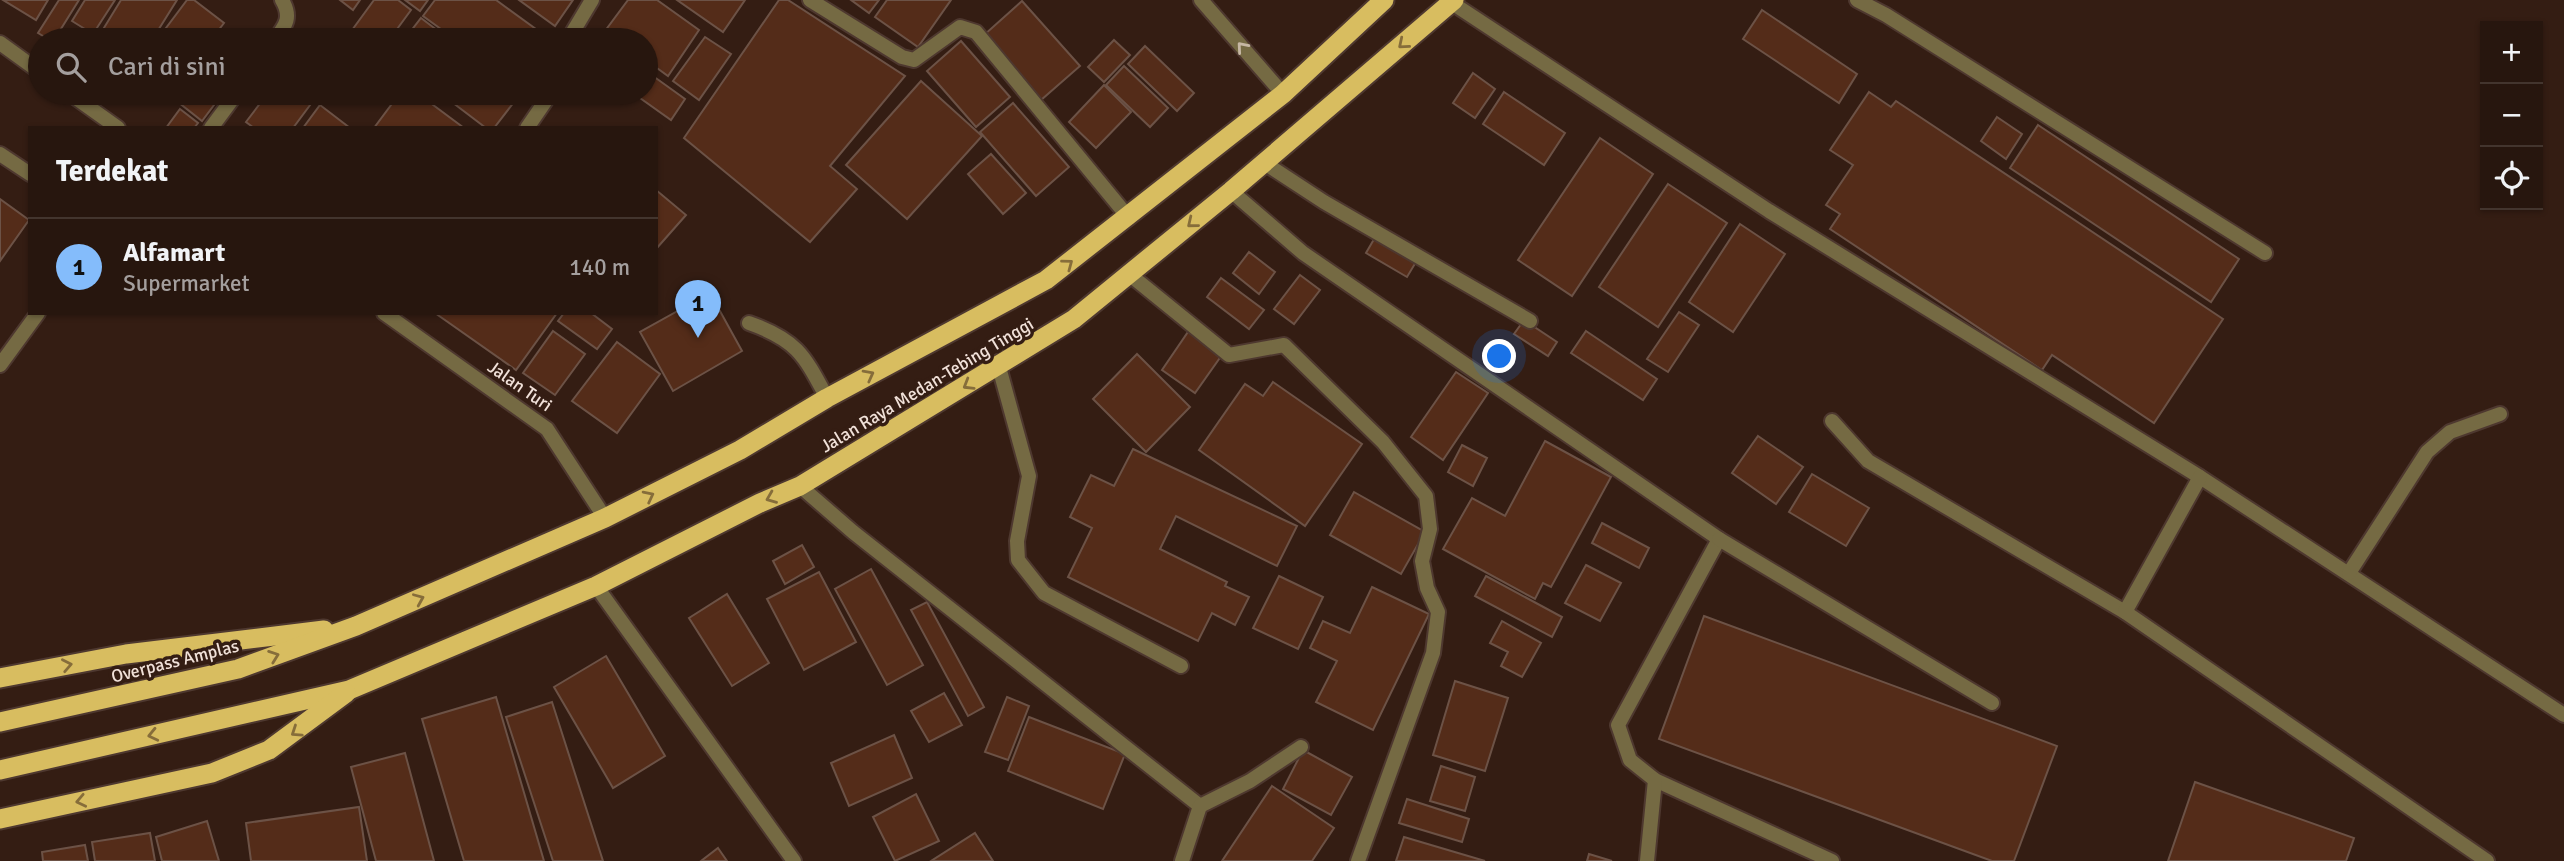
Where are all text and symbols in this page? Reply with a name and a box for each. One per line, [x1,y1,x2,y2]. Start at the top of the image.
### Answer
map controls [2480,21,2543,210]
button: + [2480,21,2543,84]
search box [28,28,658,105]
one-way arrow [1398,36,1410,49]
one-way arrow [1238,42,1250,55]
icon: search [52,48,90,86]
text: Cari di sini [108,51,226,83]
button: − [2480,84,2543,147]
button: locate [2480,147,2543,210]
text: Terdekat [56,153,168,190]
one-way arrow [1187,215,1200,227]
text: Alfamart [123,237,225,269]
text: 1 [73,253,85,282]
text: 140 m [569,253,630,282]
one-way arrow [1060,260,1072,272]
text: Supermarket [123,269,250,298]
pin: 1 [675,280,721,338]
street label: Jalan Raya Medan-Tebing Tinggi [817,313,1037,457]
your location [1482,339,1516,373]
street label: Jalan Turi [483,356,557,416]
one-way arrow [862,370,875,383]
one-way arrow [963,377,976,390]
one-way arrow [766,490,778,504]
one-way arrow [642,491,654,505]
one-way arrow [411,593,424,607]
street label: Overpass Amplas [109,634,241,688]
one-way arrow [268,650,280,664]
one-way arrow [61,659,73,674]
one-way arrow [291,724,304,736]
one-way arrow [147,727,159,741]
one-way arrow [75,793,87,808]

